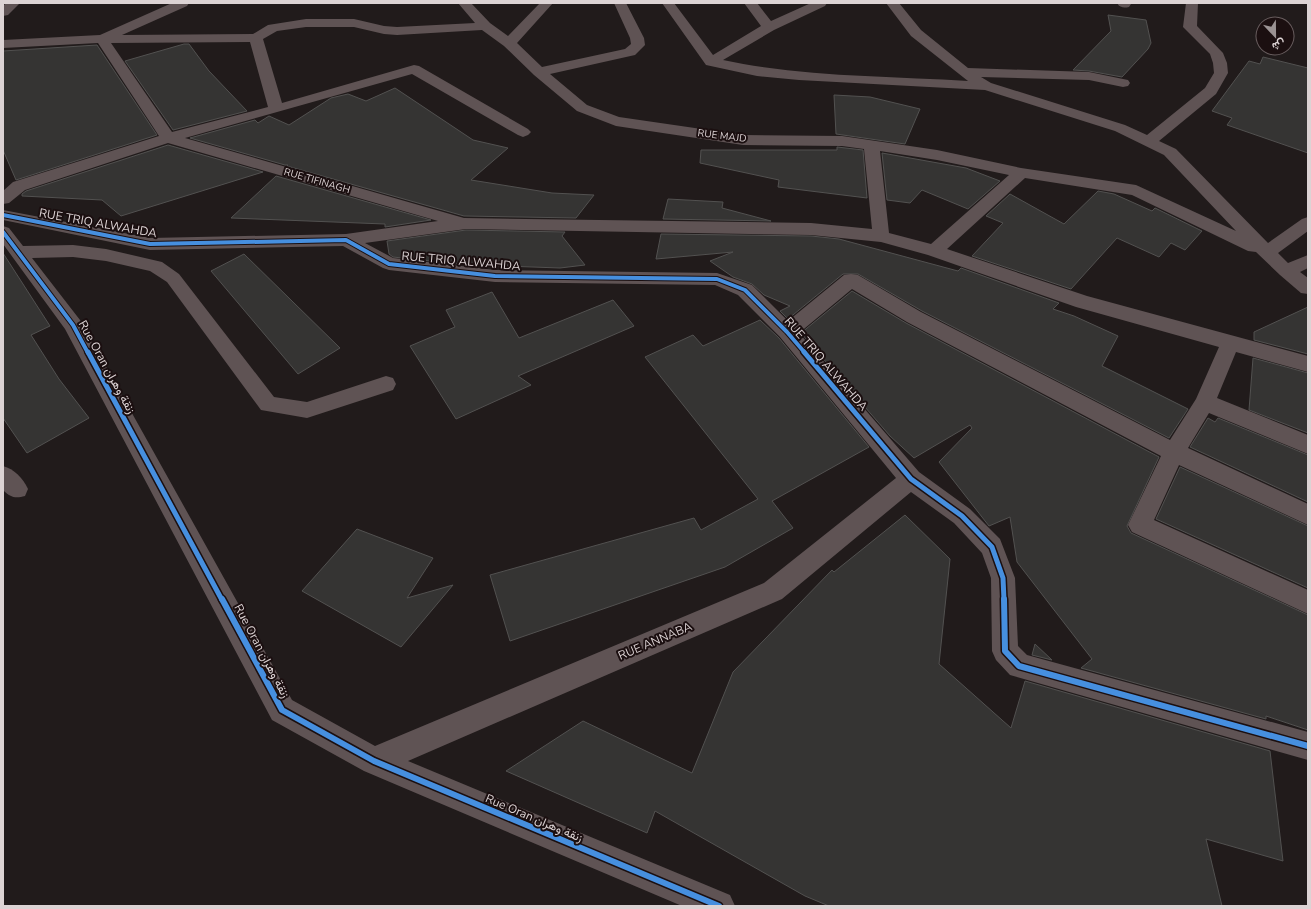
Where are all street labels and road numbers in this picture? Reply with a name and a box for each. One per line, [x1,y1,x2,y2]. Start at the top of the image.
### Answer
street label: RUE MAJD [697,126,747,146]
street label: RUE TIFINAGH [282,165,352,197]
street label: RUE TRIQ ALWAHDA [38,205,158,241]
street label: RUE TRIQ ALWAHDA [401,248,521,274]
street label: RUE TRIQ ALWAHDA [781,314,871,415]
street label: Rue Oran زنقة وهران [75,317,139,417]
street label: Rue Oran زنقة وهران [230,601,294,701]
street label: RUE ANNABA [616,618,695,664]
street label: Rue Oran زنقة وهران [483,790,585,846]

